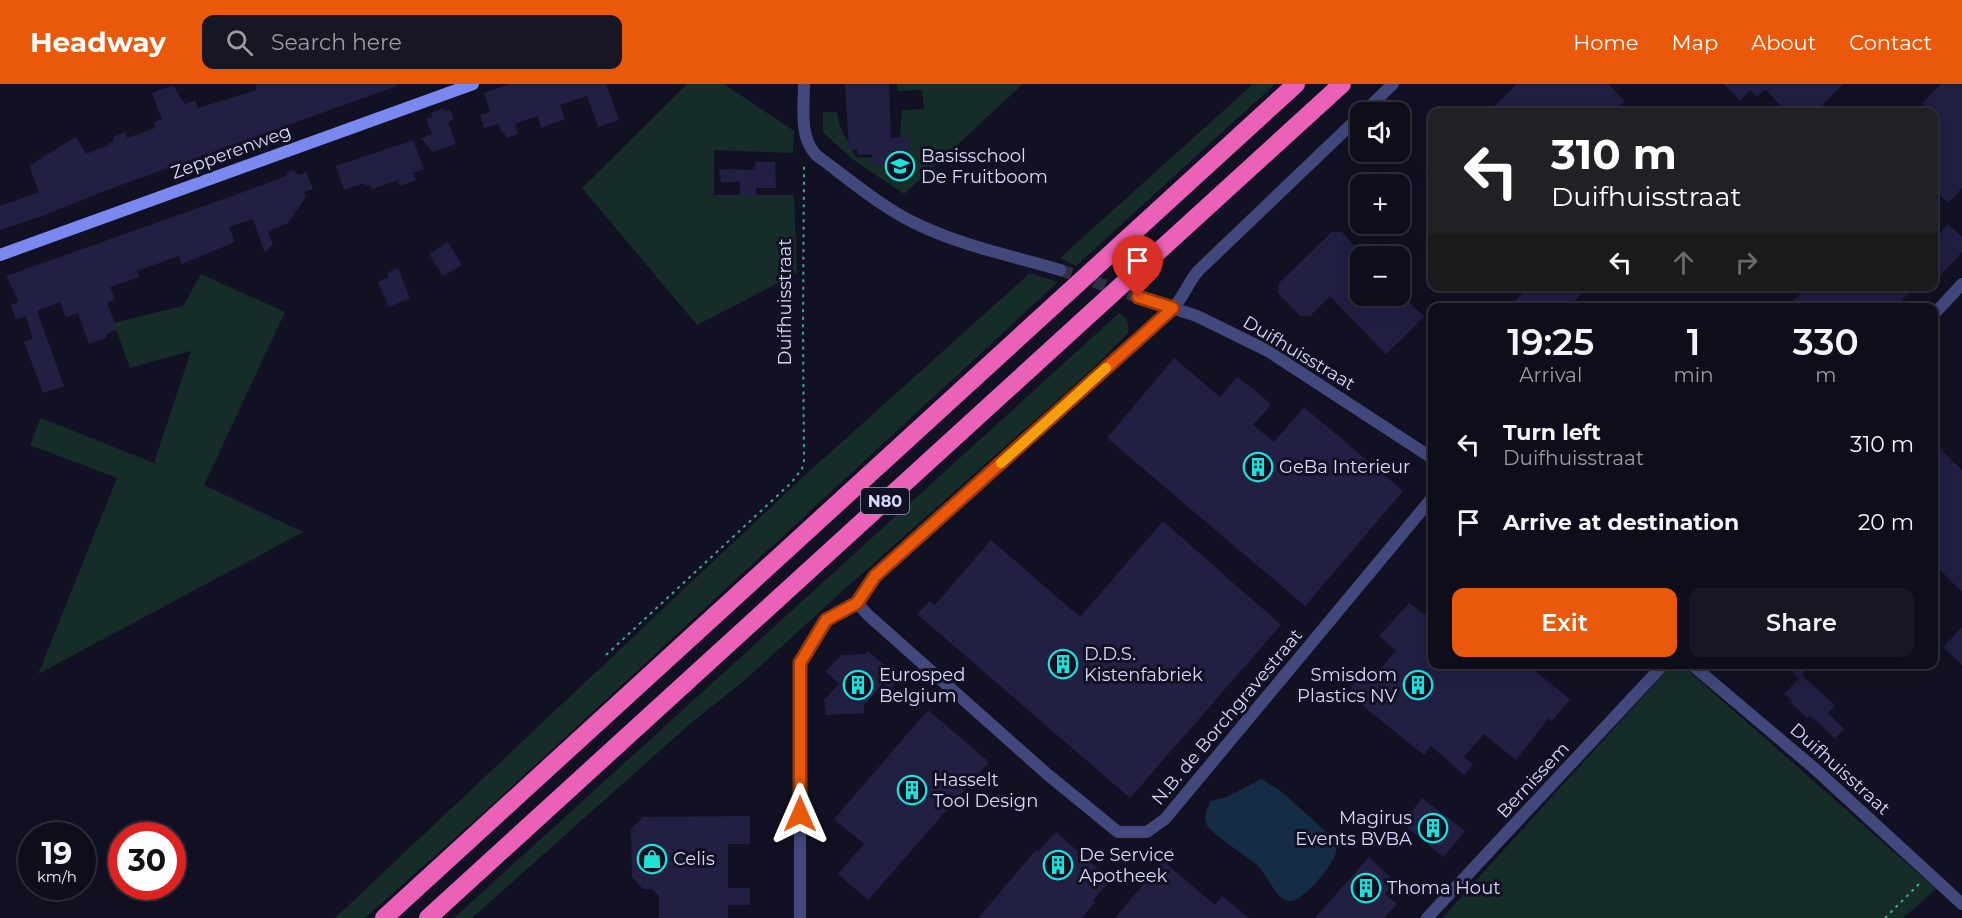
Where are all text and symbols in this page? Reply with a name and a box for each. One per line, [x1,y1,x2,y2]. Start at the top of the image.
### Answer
search box [202,15,622,69]
text: Headway [30,25,166,59]
icon: search [223,26,256,59]
text: Search here [271,29,402,56]
text: Home [1573,30,1638,55]
text: Map [1671,30,1718,55]
text: About [1751,30,1816,55]
text: Contact [1849,30,1932,55]
map controls [1350,102,1410,306]
button: sound [1350,102,1410,162]
street label: Zepperenweg [168,120,294,184]
text: 310 m [1551,128,1677,180]
icon: left [1452,132,1530,210]
place label: Basisschool De Fruitboom [921,145,1048,188]
school or university icon: Basisschool De Fruitboom [884,150,916,182]
button: + [1350,174,1410,234]
text: Duifhuisstraat [1551,180,1741,213]
pin [1112,235,1163,297]
street label: Duifhuisstraat [774,239,796,365]
icon: arrive [1121,244,1154,277]
button: − [1350,246,1410,306]
icon: left [1604,246,1637,279]
icon: ahead [1667,246,1700,279]
icon: right [1730,246,1763,279]
street label: Duifhuisstraat [1239,311,1359,395]
text: 19:25 [1507,320,1594,364]
text: 1 [1687,320,1700,364]
text: 330 [1793,320,1859,364]
text: Arrival [1519,363,1582,387]
text: min [1673,363,1714,387]
text: m [1815,363,1836,387]
text: Turn left [1503,419,1601,446]
icon: left [1452,428,1485,461]
text: 310 m [1850,431,1914,458]
text: Duifhuisstraat [1503,446,1644,470]
building icon: GeBa Interieur [1242,451,1274,483]
place label: GeBa Interieur [1279,456,1410,478]
road number: N80 [861,488,909,514]
icon: arrive [1452,506,1485,539]
text: Arrive at destination [1503,509,1739,536]
text: 20 m [1858,509,1914,536]
button: Exit [1452,588,1677,657]
button: Share [1689,588,1914,657]
street label: N.B. de Borchgravestraat [1147,624,1307,810]
place label: D.D.S. Kistenfabriek [1084,643,1203,686]
building icon: D.D.S. Kistenfabriek [1047,648,1079,680]
place label: Eurosped Belgium [879,664,965,707]
place label: Smisdom Plastics NV [1297,664,1397,707]
building icon: Eurosped Belgium [842,669,874,701]
building icon: Smisdom Plastics NV [1402,669,1434,701]
street label: Duifhuisstraat [1785,718,1895,820]
street label: Bernissem [1492,737,1574,823]
place label: Hasselt Tool Design [933,769,1038,812]
building icon: Hasselt Tool Design [896,774,928,806]
position arrow [768,782,832,846]
place label: Magirus Events BVBA [1295,807,1412,850]
building icon: Magirus Events BVBA [1417,812,1449,844]
speed limit sign: 30 [108,822,186,900]
text: 19 [42,835,72,872]
shop icon: Celis [636,843,668,875]
place label: De Service Apotheek [1079,844,1174,887]
place label: Celis [673,848,715,870]
building icon: De Service Apotheek [1042,849,1074,881]
text: km/h [37,867,77,886]
building icon: Thoma Hout [1350,872,1382,904]
place label: Thoma Hout [1387,877,1501,899]

